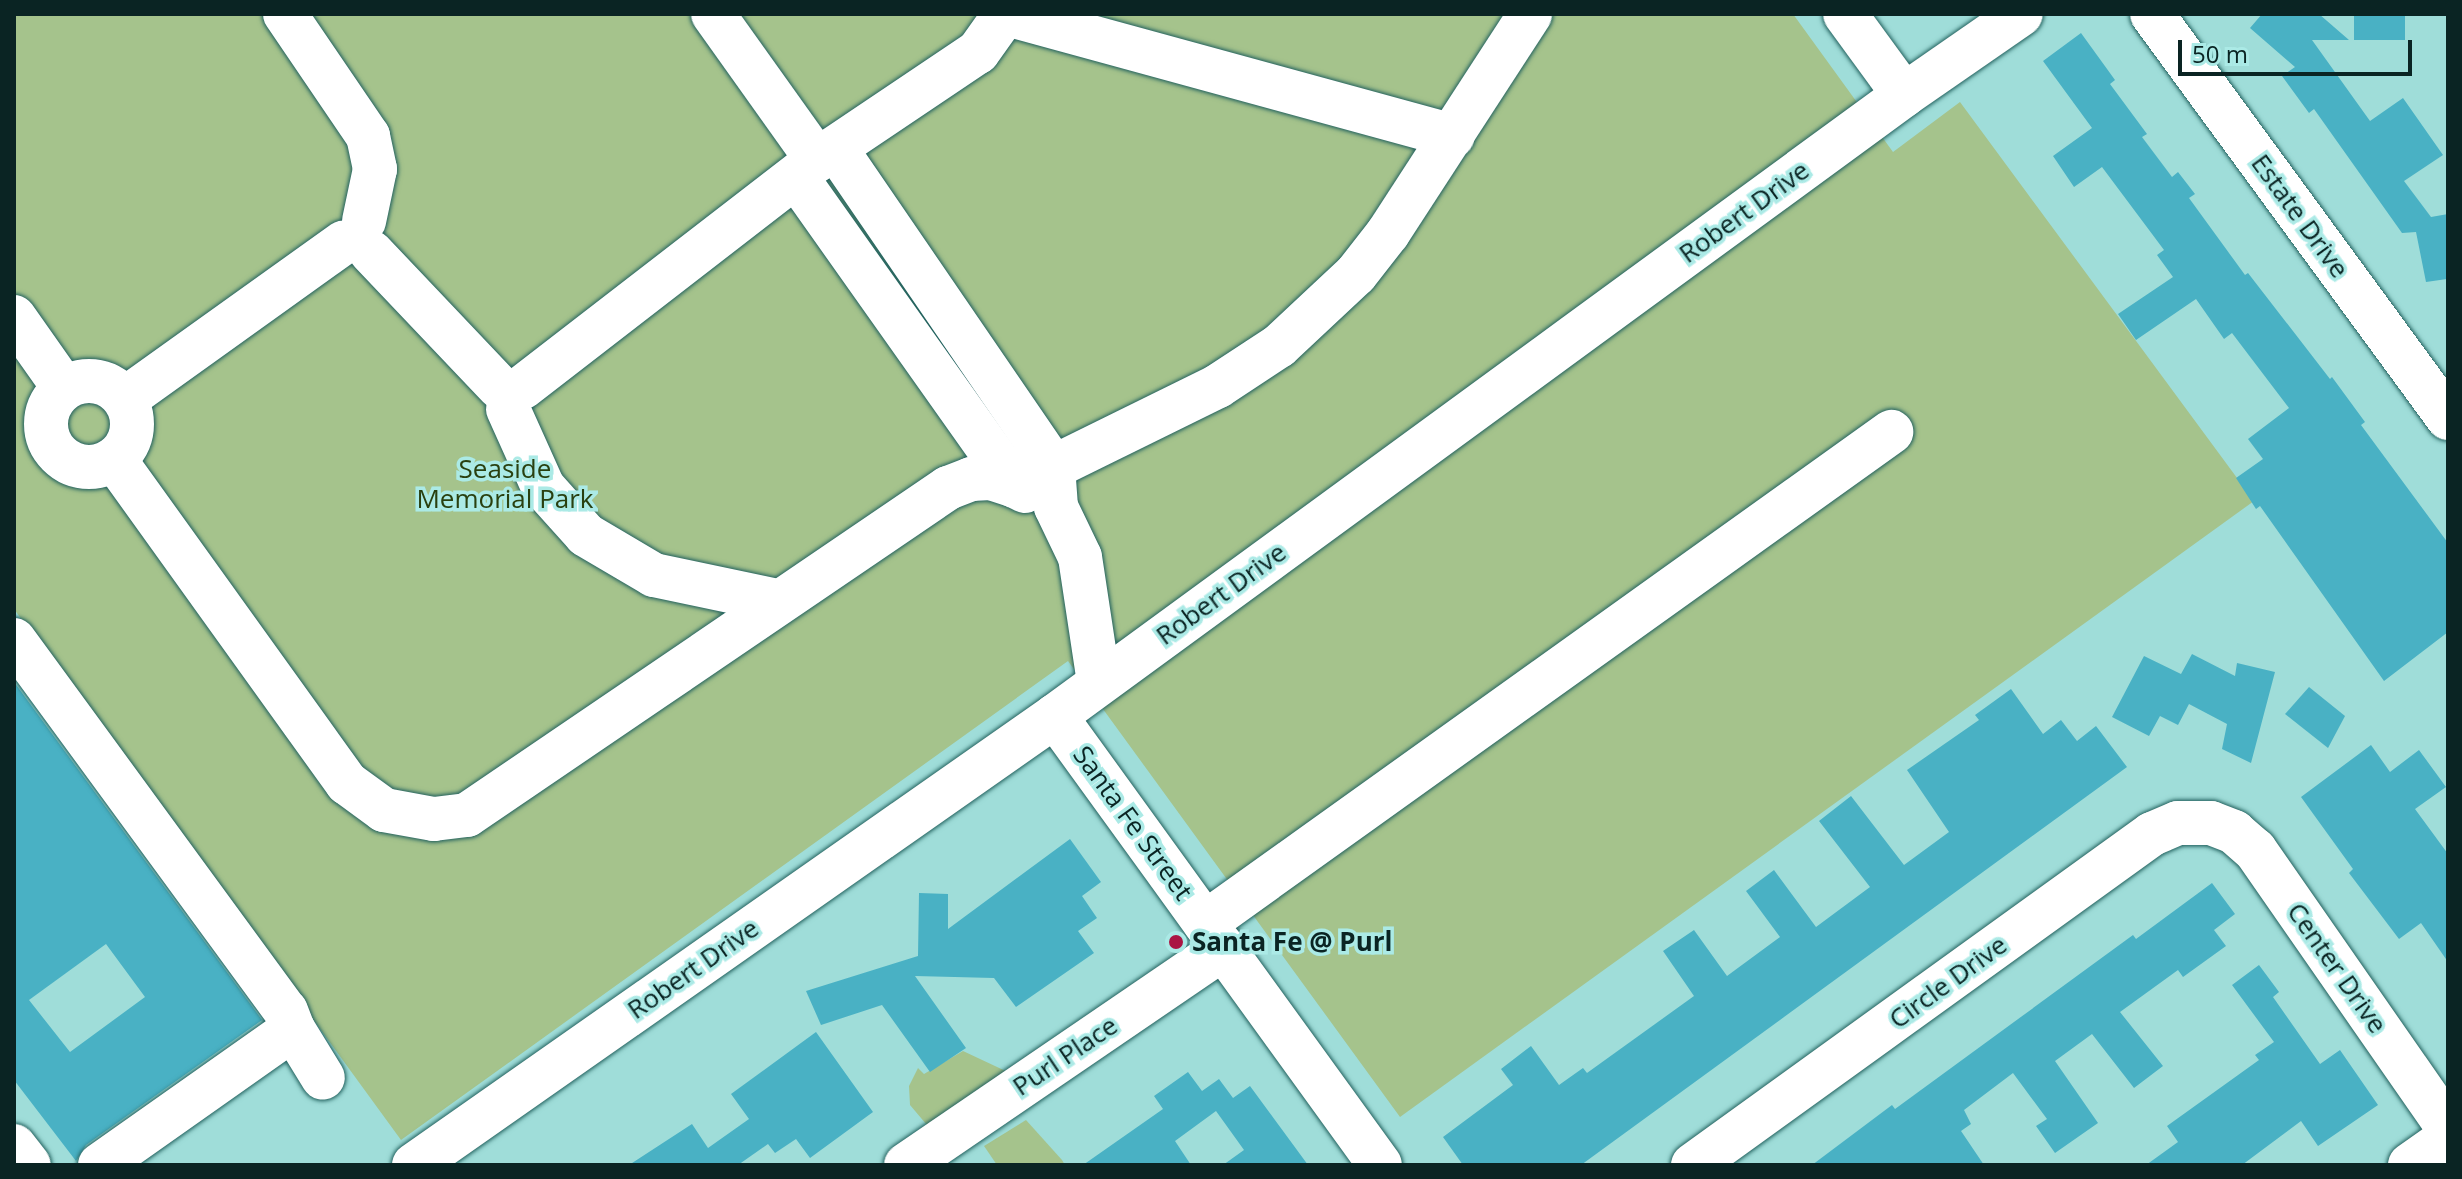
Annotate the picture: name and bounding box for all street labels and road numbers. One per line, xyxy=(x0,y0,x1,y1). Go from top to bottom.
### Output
street label: Estate Drive xyxy=(2245,148,2355,284)
street label: Robert Drive xyxy=(1673,155,1815,269)
street label: Robert Drive xyxy=(1150,537,1292,651)
street label: Santa Fe Street xyxy=(1067,740,1199,906)
street label: Center Drive xyxy=(2281,897,2393,1039)
street label: Robert Drive xyxy=(622,912,764,1026)
street label: Circle Drive xyxy=(1883,929,2013,1035)
street label: Purl Place xyxy=(1007,1010,1123,1102)

